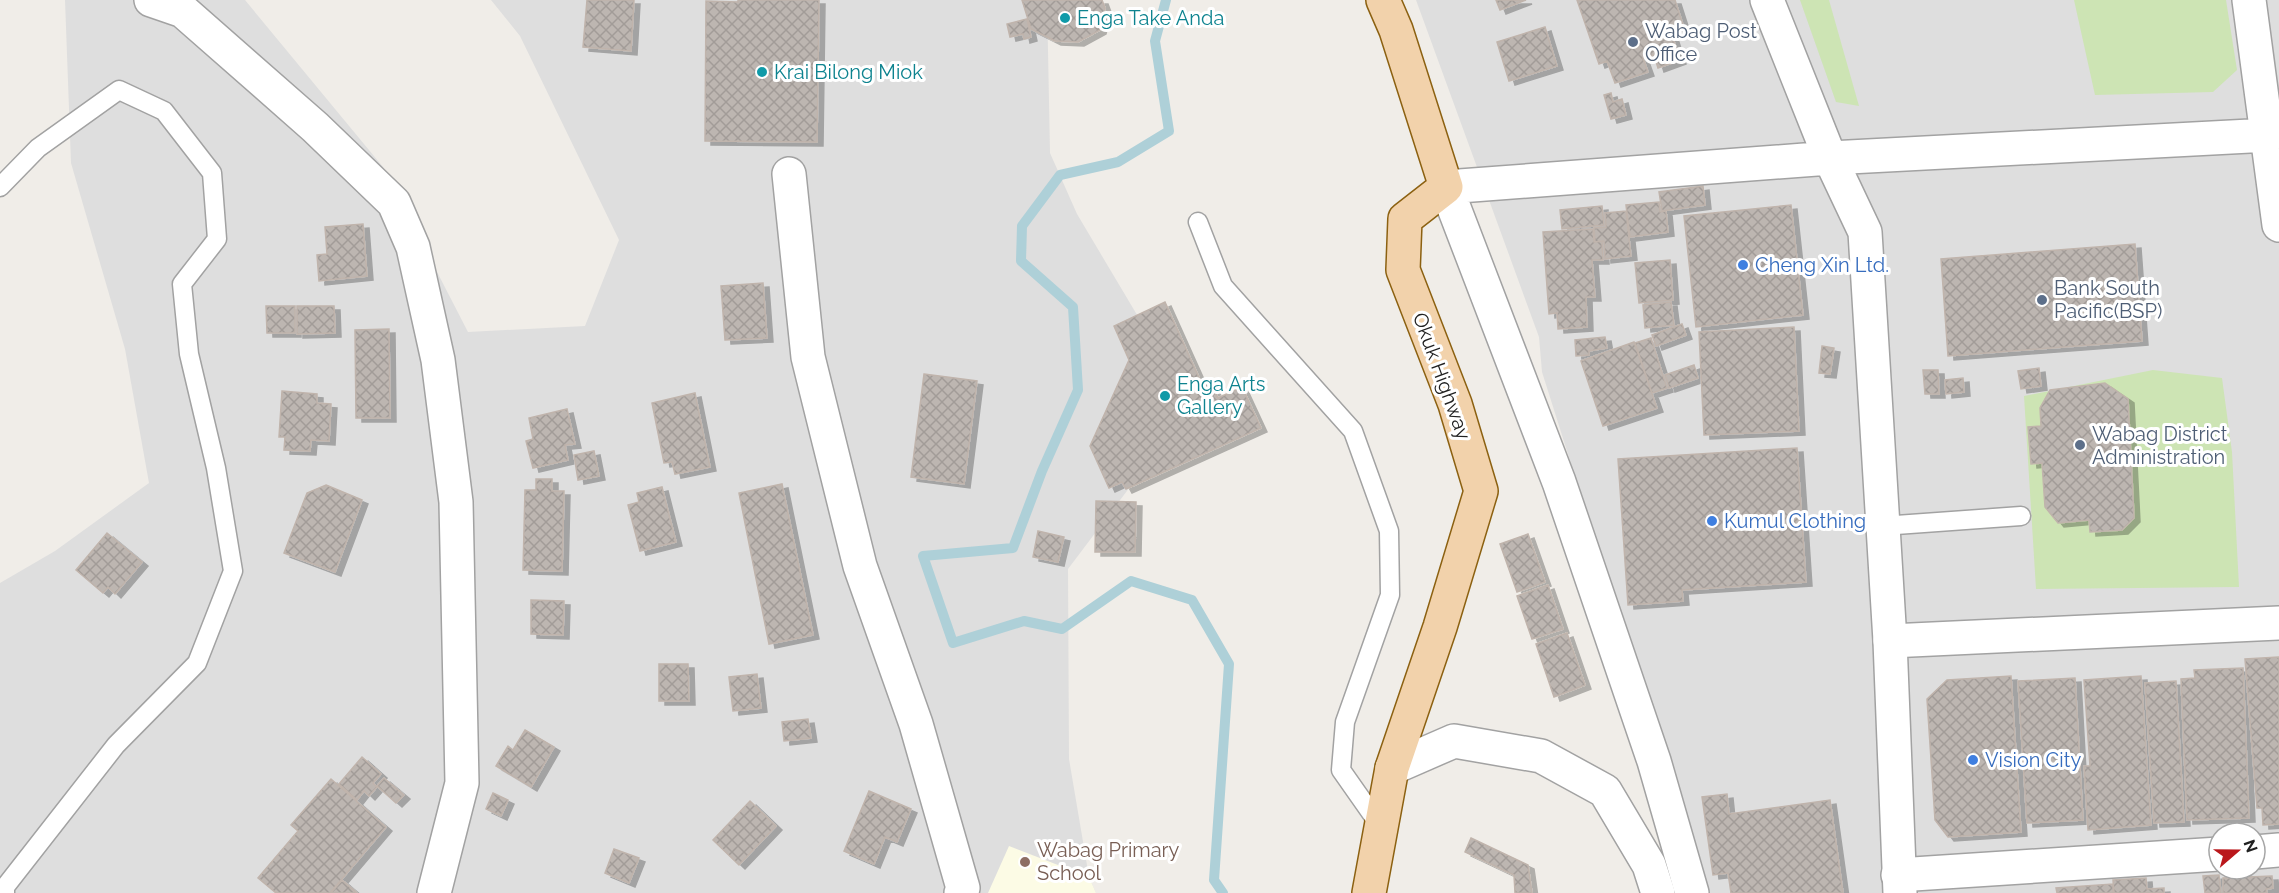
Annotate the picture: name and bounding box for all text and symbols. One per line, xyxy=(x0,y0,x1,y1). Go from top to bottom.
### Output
place label: Enga Take Anda xyxy=(1077,6,1224,30)
marker: Enga Take Anda xyxy=(1058,11,1072,25)
place label: Wabag Post Office xyxy=(1645,19,1757,66)
marker: Wabag Post Office xyxy=(1626,35,1640,49)
place label: Krai Bilong Miok xyxy=(774,60,923,84)
marker: Krai Bilong Miok xyxy=(755,65,769,79)
place label: Cheng Xin Ltd. xyxy=(1755,253,1889,277)
marker: Cheng Xin Ltd. xyxy=(1736,258,1750,272)
place label: Bank South Pacific(BSP) xyxy=(2054,276,2162,323)
marker: Bank South Pacific(BSP) xyxy=(2035,293,2049,307)
street label: Okuk Highway xyxy=(1408,309,1476,443)
place label: Enga Arts Gallery xyxy=(1177,372,1265,419)
marker: Enga Arts Gallery xyxy=(1158,389,1172,403)
place label: Wabag District Administration xyxy=(2092,422,2228,469)
marker: Wabag District Administration xyxy=(2073,438,2087,452)
place label: Kumul Clothing xyxy=(1724,509,1866,533)
marker: Kumul Clothing xyxy=(1705,514,1719,528)
place label: Vision City xyxy=(1985,748,2081,772)
marker: Vision City xyxy=(1966,753,1980,767)
north arrow xyxy=(2207,821,2267,881)
text: N xyxy=(2240,837,2262,855)
place label: Wabag Primary School xyxy=(1037,838,1180,885)
marker: Wabag Primary School xyxy=(1018,855,1032,869)

